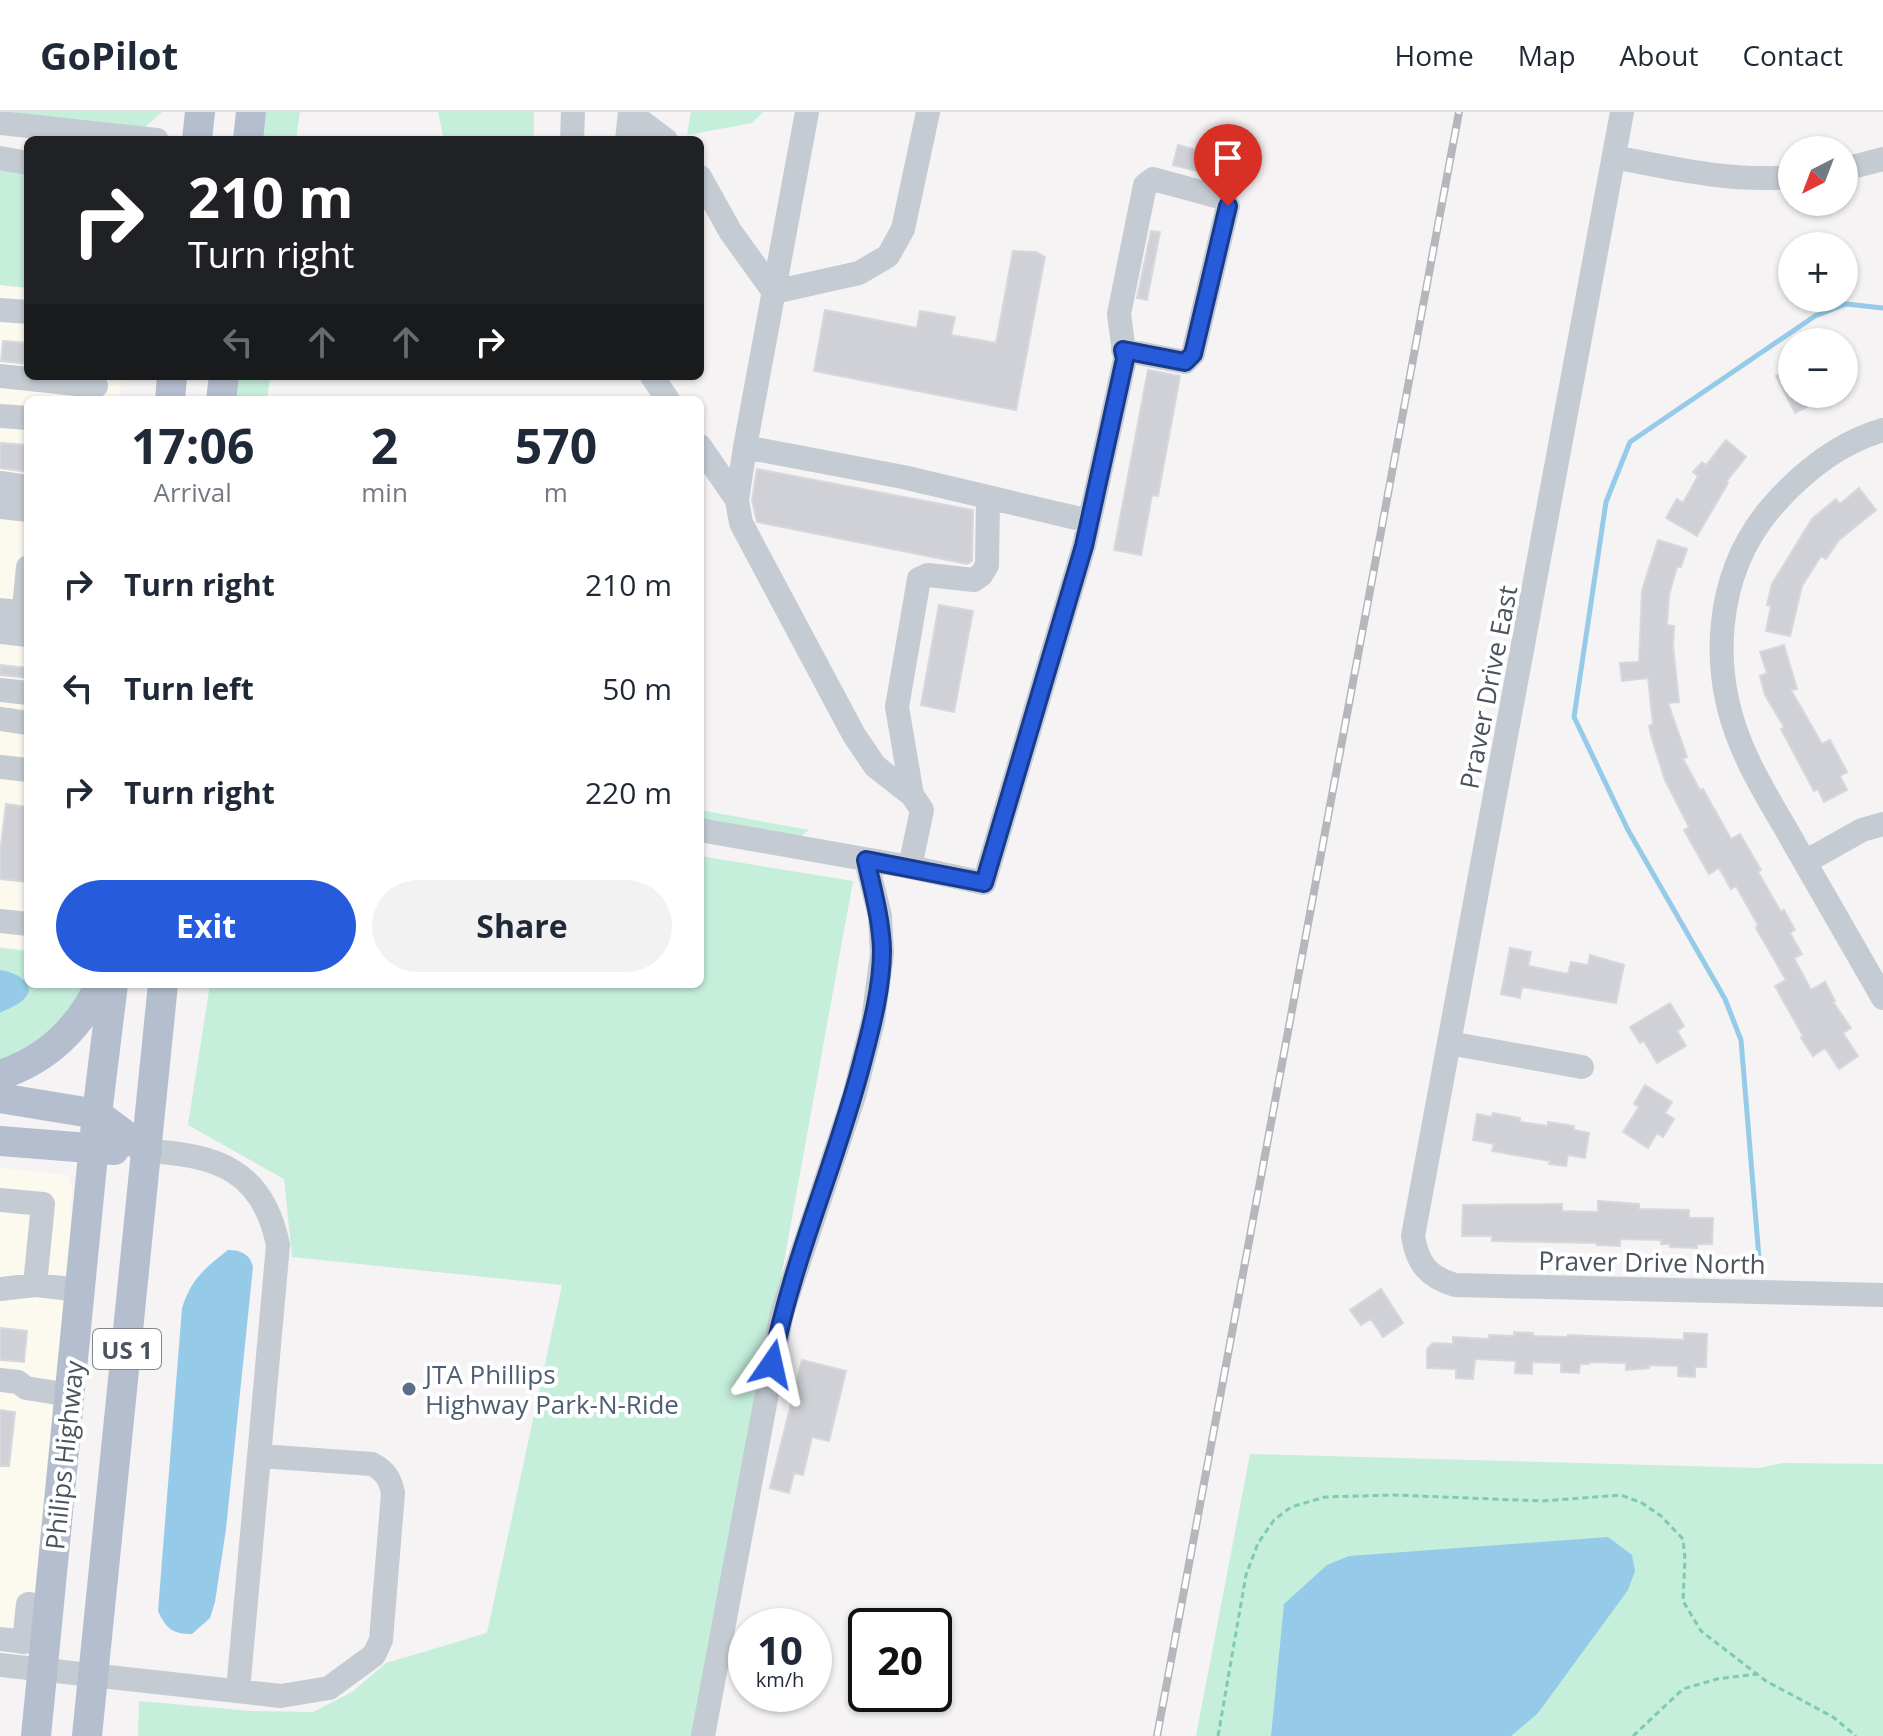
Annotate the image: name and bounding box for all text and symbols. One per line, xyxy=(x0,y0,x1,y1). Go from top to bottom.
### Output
text: GoPilot xyxy=(40,29,178,81)
text: Home xyxy=(1395,36,1474,74)
text: Map xyxy=(1518,36,1576,74)
text: About xyxy=(1620,36,1698,74)
text: Contact xyxy=(1742,36,1843,74)
pin xyxy=(1194,124,1262,206)
icon: arrive xyxy=(1206,136,1250,180)
north arrow xyxy=(1778,136,1858,216)
map controls xyxy=(1778,136,1858,408)
text: 210 m xyxy=(188,158,354,234)
icon: right xyxy=(56,168,160,272)
text: Turn right xyxy=(188,230,354,279)
button: + xyxy=(1778,232,1858,312)
icon: left xyxy=(216,320,260,364)
icon: ahead xyxy=(300,320,344,364)
icon: ahead xyxy=(384,320,428,364)
icon: right xyxy=(468,320,512,364)
button: − xyxy=(1778,328,1858,408)
text: 17:06 xyxy=(131,413,254,478)
text: 2 xyxy=(371,413,398,478)
text: 570 xyxy=(515,413,597,478)
text: Arrival xyxy=(153,474,232,510)
text: min xyxy=(361,474,408,510)
text: m xyxy=(544,474,568,510)
icon: right xyxy=(56,562,100,606)
text: Turn right xyxy=(124,564,275,605)
text: 210 m xyxy=(585,564,672,605)
street label: Praver Drive East xyxy=(1451,582,1525,792)
icon: left xyxy=(56,666,100,710)
text: Turn left xyxy=(124,668,254,709)
text: 50 m xyxy=(602,668,672,709)
icon: right xyxy=(56,770,100,814)
text: Turn right xyxy=(124,772,275,813)
text: 220 m xyxy=(585,772,672,813)
button: Exit xyxy=(56,880,356,972)
button: Share xyxy=(372,880,672,972)
street label: Praver Drive North xyxy=(1538,1242,1766,1282)
position arrow xyxy=(730,1322,814,1406)
road number: US 1 xyxy=(93,1329,161,1369)
place label: JTA Phillips Highway Park-N-Ride xyxy=(422,1356,679,1422)
street label: Philips Highway xyxy=(36,1358,92,1551)
marker: JTA Phillips Highway Park-N-Ride xyxy=(400,1380,418,1398)
speed limit sign: 20 xyxy=(848,1608,952,1712)
text: 10 xyxy=(757,1622,803,1677)
text: km/h xyxy=(756,1666,804,1693)

